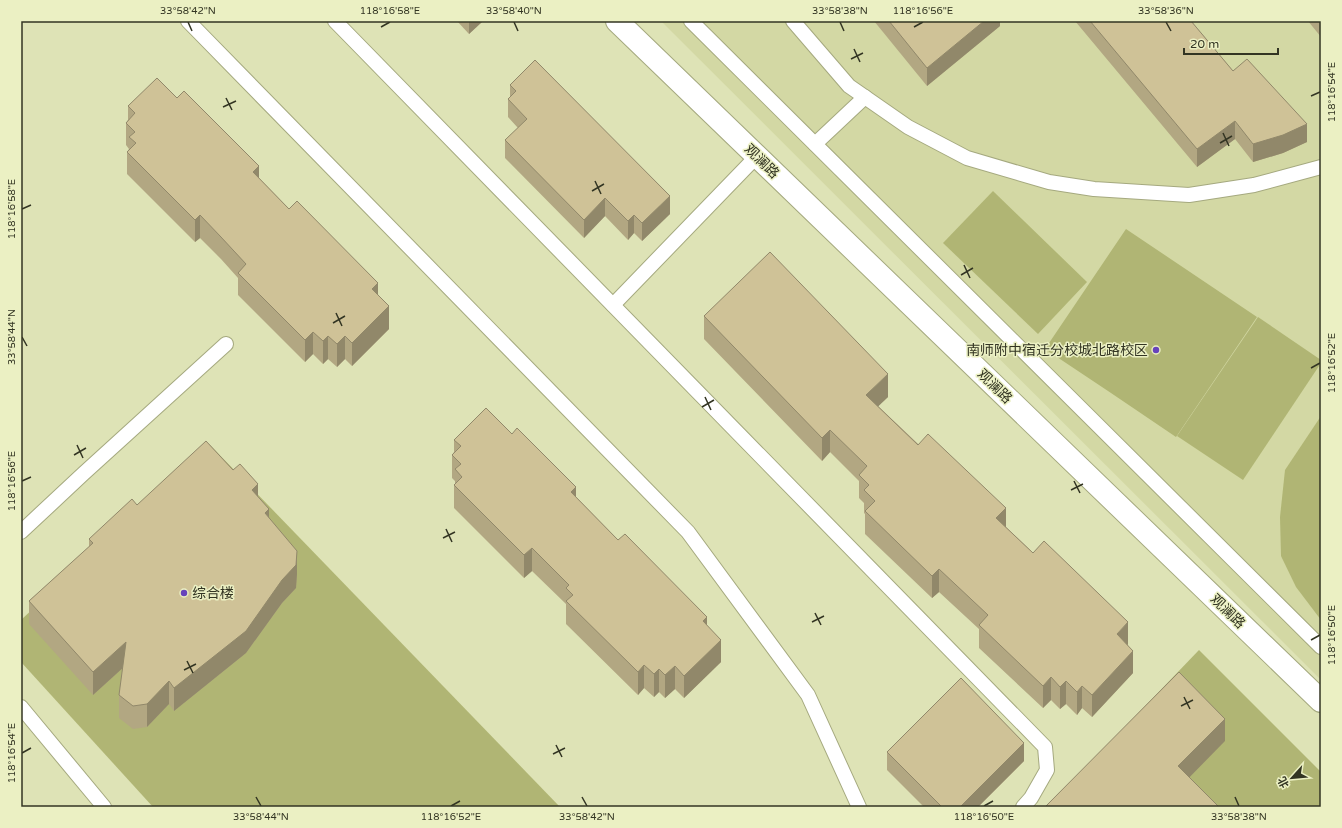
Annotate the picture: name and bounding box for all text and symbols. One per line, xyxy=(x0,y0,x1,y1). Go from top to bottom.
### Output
text: 33°58'42"N xyxy=(160,5,216,17)
text: 118°16'58"E xyxy=(360,5,420,17)
text: 33°58'40"N xyxy=(486,5,542,17)
text: 33°58'38"N xyxy=(812,5,868,17)
text: 118°16'56"E xyxy=(893,5,953,17)
text: 33°58'36"N xyxy=(1138,5,1194,17)
scale bar xyxy=(1184,30,1278,56)
text: 20 m xyxy=(1190,37,1219,51)
text: 118°16'54"E xyxy=(1326,62,1338,122)
street label: 观澜路 xyxy=(741,141,783,182)
text: 118°16'58"E xyxy=(6,179,18,239)
text: 33°58'44"N xyxy=(6,309,18,365)
text: 118°16'52"E xyxy=(1326,333,1338,393)
place label: 南师附中宿迁分校城北路校区 xyxy=(966,342,1148,359)
marker: 南师附中宿迁分校城北路校区 xyxy=(1151,345,1161,355)
street label: 观澜路 xyxy=(974,366,1016,407)
text: 118°16'56"E xyxy=(6,451,18,511)
place label: 综合楼 xyxy=(192,585,234,602)
marker: 综合楼 xyxy=(179,588,189,598)
street label: 观澜路 xyxy=(1207,591,1249,632)
text: 118°16'50"E xyxy=(1326,605,1338,665)
text: 118°16'54"E xyxy=(6,723,18,783)
north arrow xyxy=(1272,758,1312,798)
text: 北 xyxy=(1275,774,1292,790)
text: 33°58'44"N xyxy=(233,811,289,823)
text: 118°16'52"E xyxy=(421,811,481,823)
text: 33°58'42"N xyxy=(559,811,615,823)
text: 118°16'50"E xyxy=(954,811,1014,823)
text: 33°58'38"N xyxy=(1211,811,1267,823)

